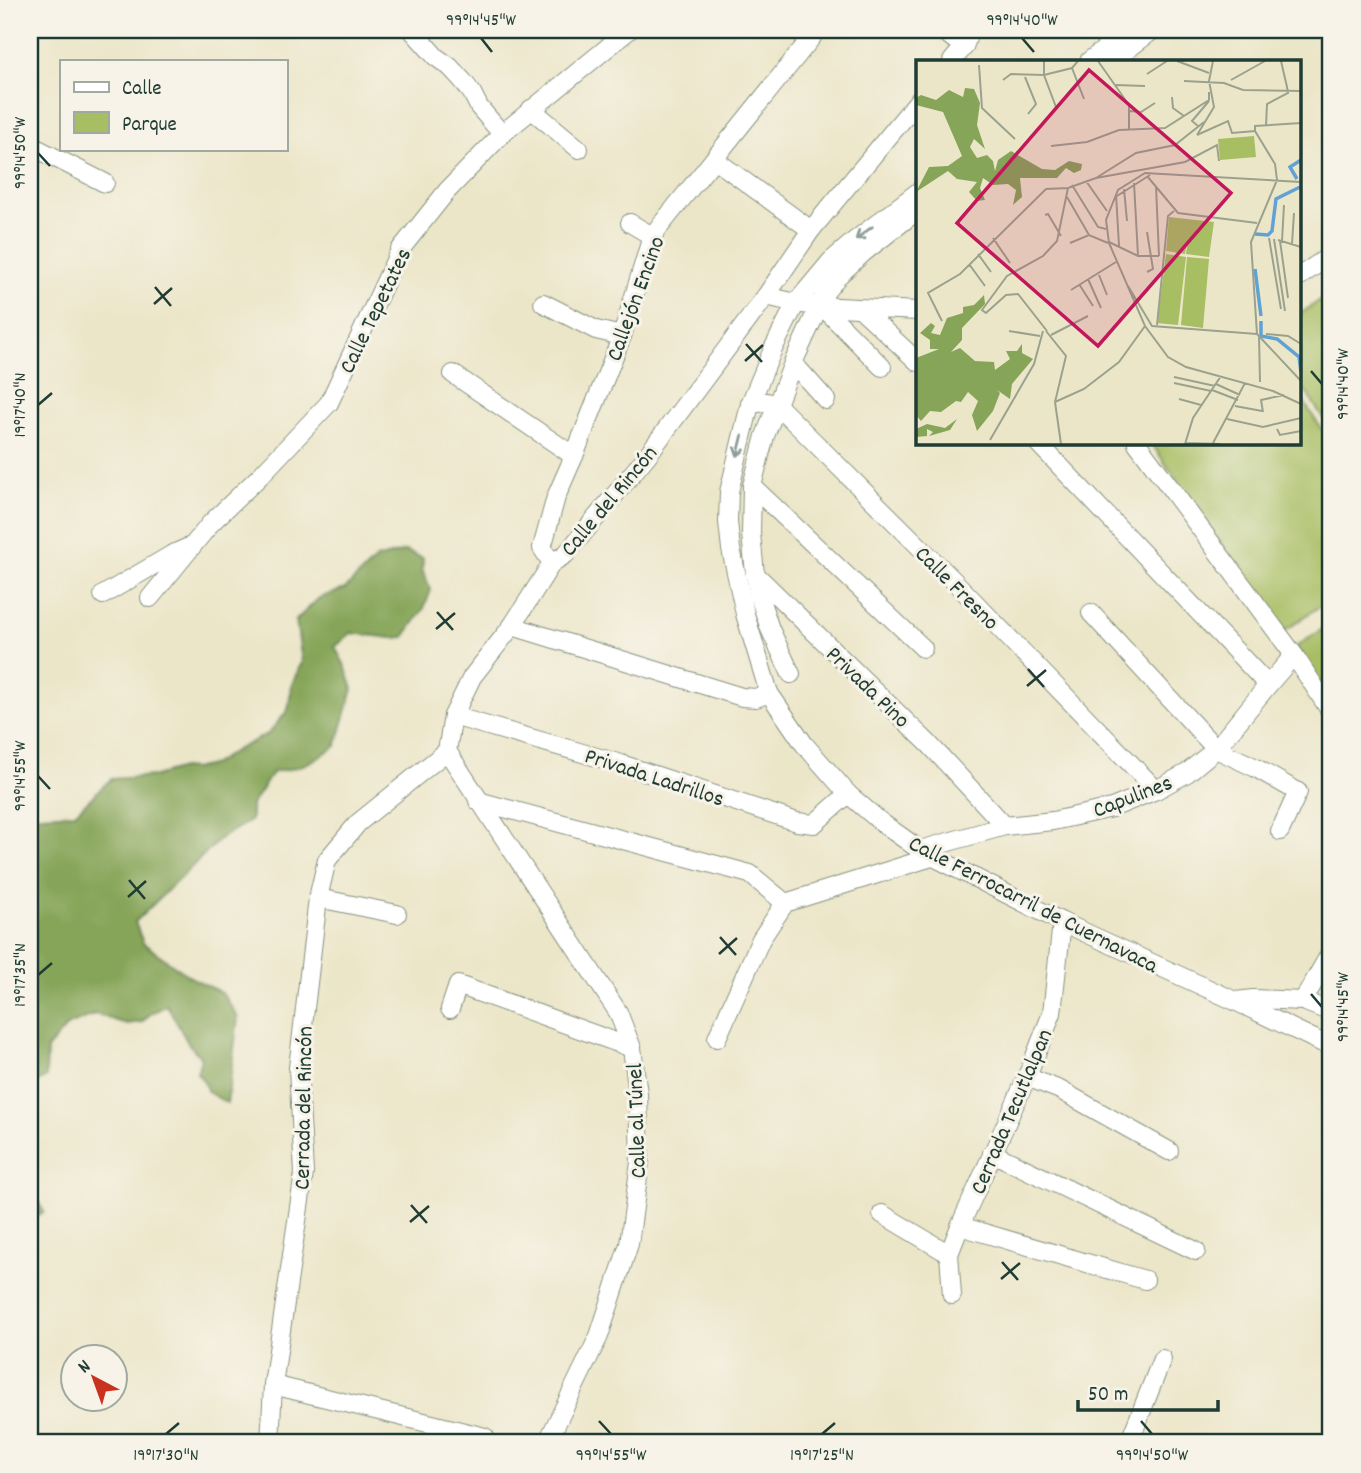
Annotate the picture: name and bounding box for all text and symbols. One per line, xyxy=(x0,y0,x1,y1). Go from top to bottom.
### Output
text: 99°14'45"W xyxy=(446,9,517,34)
text: 99°14'40"W xyxy=(986,9,1058,34)
legend xyxy=(60,60,287,150)
inset map xyxy=(916,60,1302,444)
text: Calle xyxy=(122,75,161,105)
text: Parque xyxy=(122,111,177,141)
text: 99°14'50"W xyxy=(9,116,34,189)
one-way arrow xyxy=(855,226,874,241)
street label: Callejón Encino xyxy=(599,232,675,366)
street label: Calle Tepetates xyxy=(332,243,422,380)
text: 99°14'40"W xyxy=(1332,348,1357,420)
text: 19°17'40"N xyxy=(9,373,34,437)
one-way arrow xyxy=(733,434,746,457)
street label: Calle del Rincón xyxy=(554,439,667,565)
street label: Calle Fresno xyxy=(906,540,1005,639)
street label: Privada Pino xyxy=(817,640,916,737)
text: 99°14'55"W xyxy=(9,740,34,811)
street label: Privada Ladrillos xyxy=(580,741,728,817)
street label: Capulines xyxy=(1089,768,1178,829)
street label: Calle Ferrocarril de Cuernavaca xyxy=(902,829,1164,984)
text: 19°17'35"N xyxy=(9,943,34,1007)
text: 99°14'45"W xyxy=(1332,971,1357,1042)
street label: Cerrada Tecutlalpan xyxy=(963,1024,1063,1200)
street label: Cerrada del Rincón xyxy=(288,1026,323,1190)
street label: Calle al Túnel xyxy=(620,1062,657,1179)
north arrow xyxy=(60,1344,130,1414)
text: N xyxy=(73,1355,98,1381)
scale bar xyxy=(1078,1368,1218,1412)
text: 50 m xyxy=(1088,1381,1128,1411)
text: 19°17'30"N xyxy=(133,1444,199,1469)
text: 99°14'55"W xyxy=(576,1444,647,1469)
text: 19°17'25"N xyxy=(790,1444,854,1469)
text: 99°14'50"W xyxy=(1116,1444,1189,1469)

